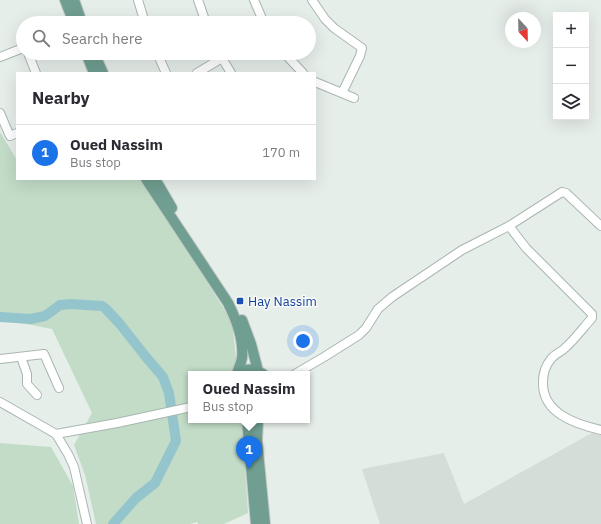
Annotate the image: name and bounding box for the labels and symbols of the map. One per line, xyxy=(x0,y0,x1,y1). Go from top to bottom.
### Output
north arrow xyxy=(505,12,541,48)
place label: Hay Nassim xyxy=(248,293,317,310)
marker: Hay Nassim xyxy=(235,296,245,306)
your location xyxy=(293,331,313,351)
pin: 1 xyxy=(236,436,262,469)

